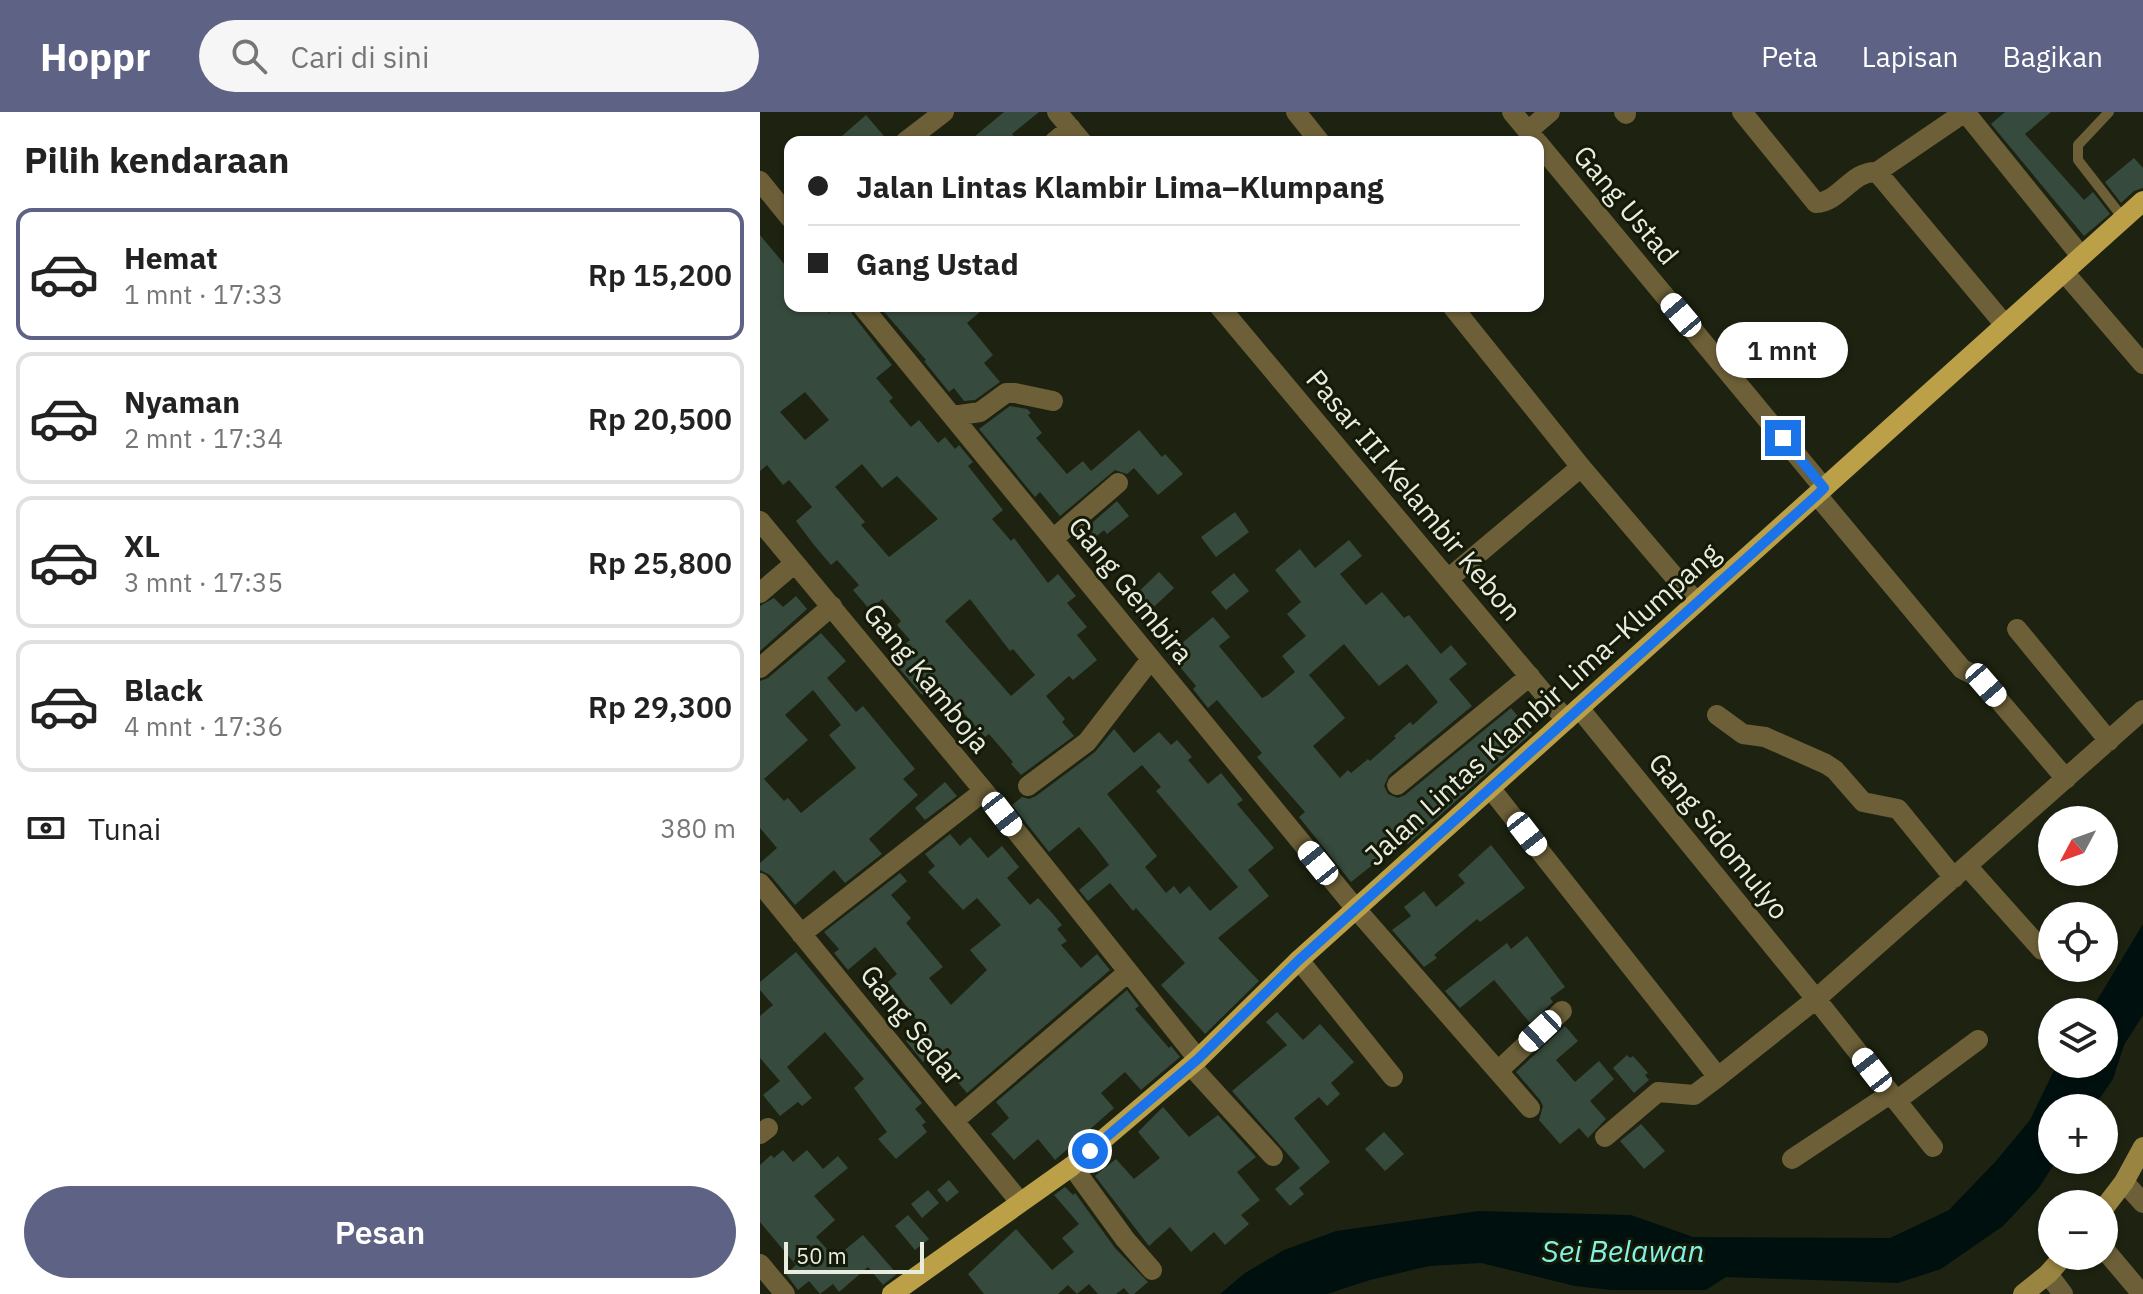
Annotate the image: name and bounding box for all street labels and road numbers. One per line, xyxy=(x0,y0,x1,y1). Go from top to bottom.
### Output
street label: Gang Ustad xyxy=(1566,137,1687,272)
street label: Pasar III Kelambir Kebon xyxy=(1298,361,1530,628)
street label: Gang Gembira xyxy=(1061,508,1202,671)
street label: Jalan Lintas Klambir Lima–Klumpang xyxy=(1356,534,1727,873)
street label: Gang Kamboja xyxy=(856,595,999,760)
street label: Gang Sidomulyo xyxy=(1641,745,1798,927)
street label: Gang Sedar xyxy=(852,957,972,1093)

